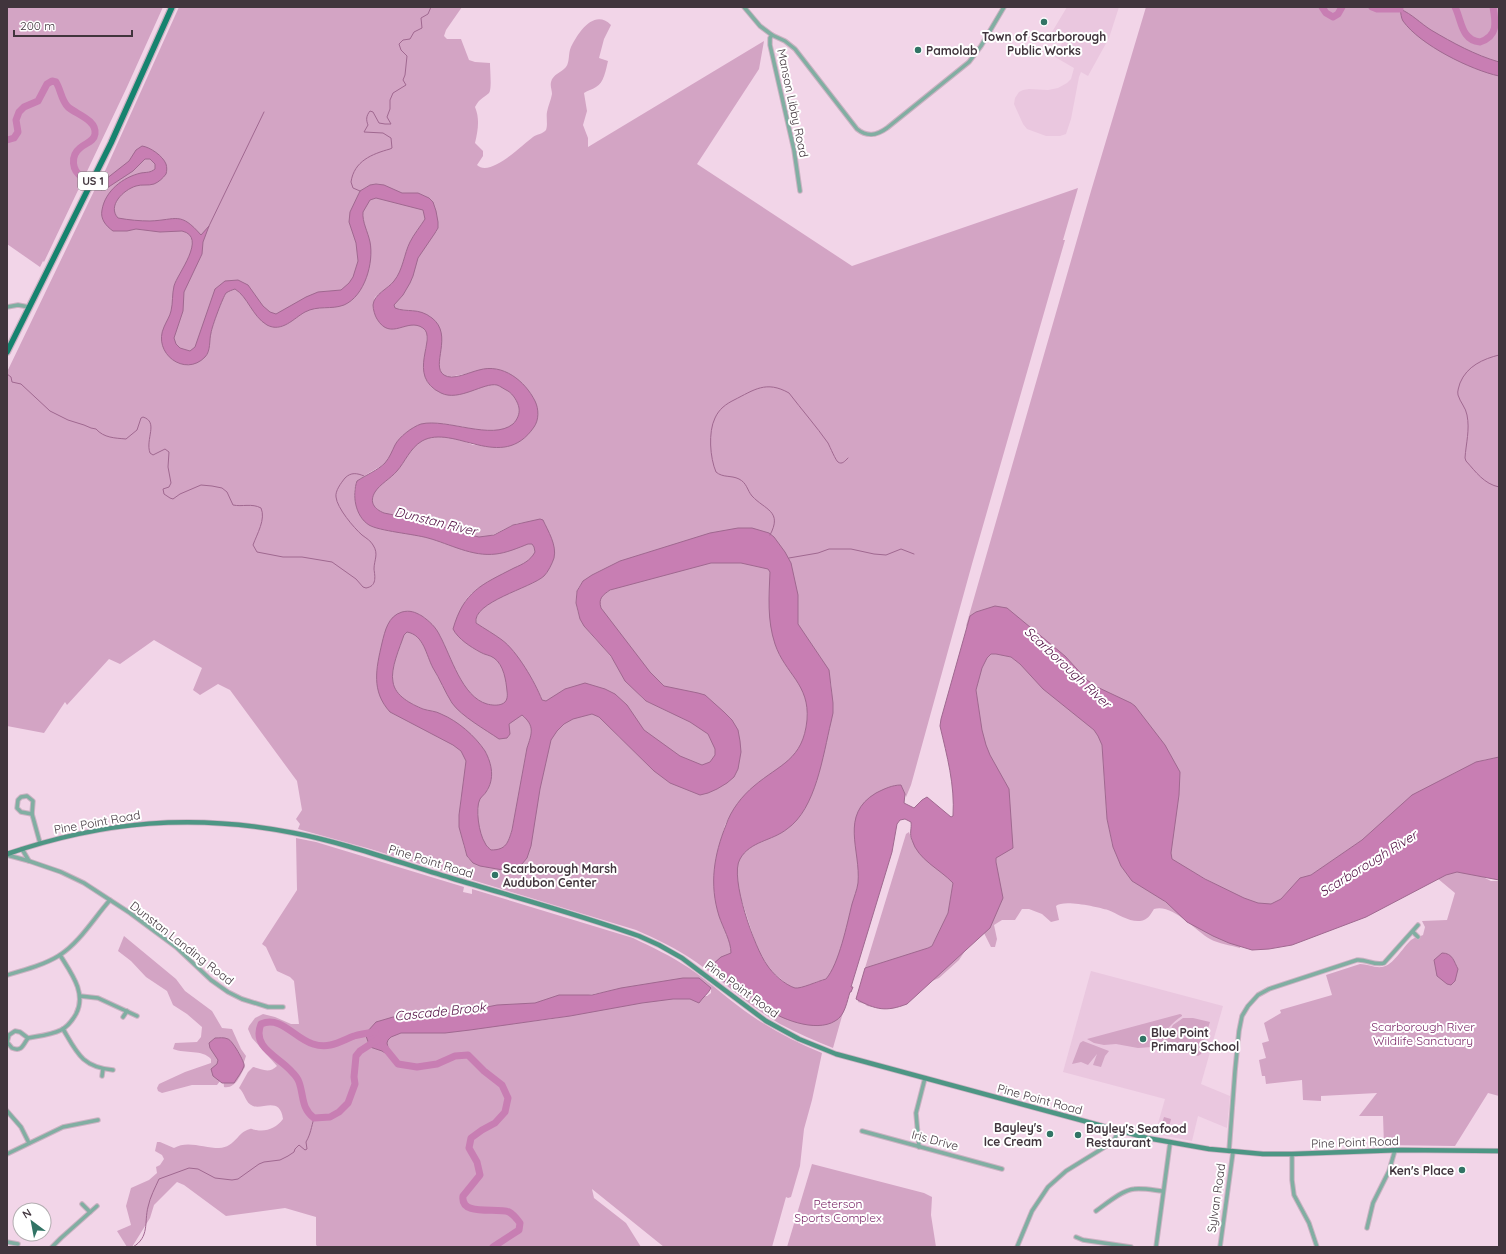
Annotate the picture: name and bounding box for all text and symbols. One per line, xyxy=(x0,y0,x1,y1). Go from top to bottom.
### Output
scale bar xyxy=(14,12,132,38)
marker: Town of Scarborough Public Works xyxy=(1039,17,1049,27)
text: 200 m xyxy=(20,18,55,33)
place label: Town of Scarborough Public Works xyxy=(982,29,1106,58)
place label: Pamolab xyxy=(926,43,978,58)
marker: Pamolab xyxy=(913,45,923,55)
street label: Manson Libby Road xyxy=(774,47,812,159)
road number: US 1 xyxy=(78,172,108,190)
water label: Dunstan River xyxy=(393,503,481,539)
water label: Scarborough River xyxy=(1022,623,1116,712)
street label: Pine Point Road xyxy=(53,807,141,837)
water label: Scarborough River xyxy=(1316,825,1421,900)
street label: Pine Point Road xyxy=(387,841,475,881)
place label: Scarborough Marsh Audubon Center xyxy=(503,861,617,890)
marker: Scarborough Marsh Audubon Center xyxy=(490,870,500,880)
street label: Dunstan Landing Road xyxy=(127,898,237,988)
street label: Pine Point Road xyxy=(702,957,782,1021)
water label: Cascade Brook xyxy=(394,998,487,1024)
park label: Scarborough River Wildlife Sanctuary xyxy=(1371,1019,1475,1048)
place label: Blue Point Primary School xyxy=(1151,1025,1239,1054)
marker: Blue Point Primary School xyxy=(1138,1034,1148,1044)
street label: Pine Point Road xyxy=(996,1080,1084,1118)
place label: Bayley's Ice Cream xyxy=(984,1120,1042,1149)
place label: Bayley's Seafood Restaurant xyxy=(1086,1121,1187,1150)
street label: Iris Drive xyxy=(910,1127,960,1154)
marker: Bayley's Ice Cream xyxy=(1045,1129,1055,1139)
marker: Bayley's Seafood Restaurant xyxy=(1073,1130,1083,1140)
street label: Pine Point Road xyxy=(1311,1133,1399,1151)
street label: Sylvan Road xyxy=(1204,1162,1228,1234)
place label: Ken's Place xyxy=(1389,1163,1454,1178)
marker: Ken's Place xyxy=(1457,1165,1467,1175)
park label: Peterson Sports Complex xyxy=(794,1196,882,1225)
north arrow xyxy=(12,1202,52,1242)
text: N xyxy=(20,1205,34,1222)

